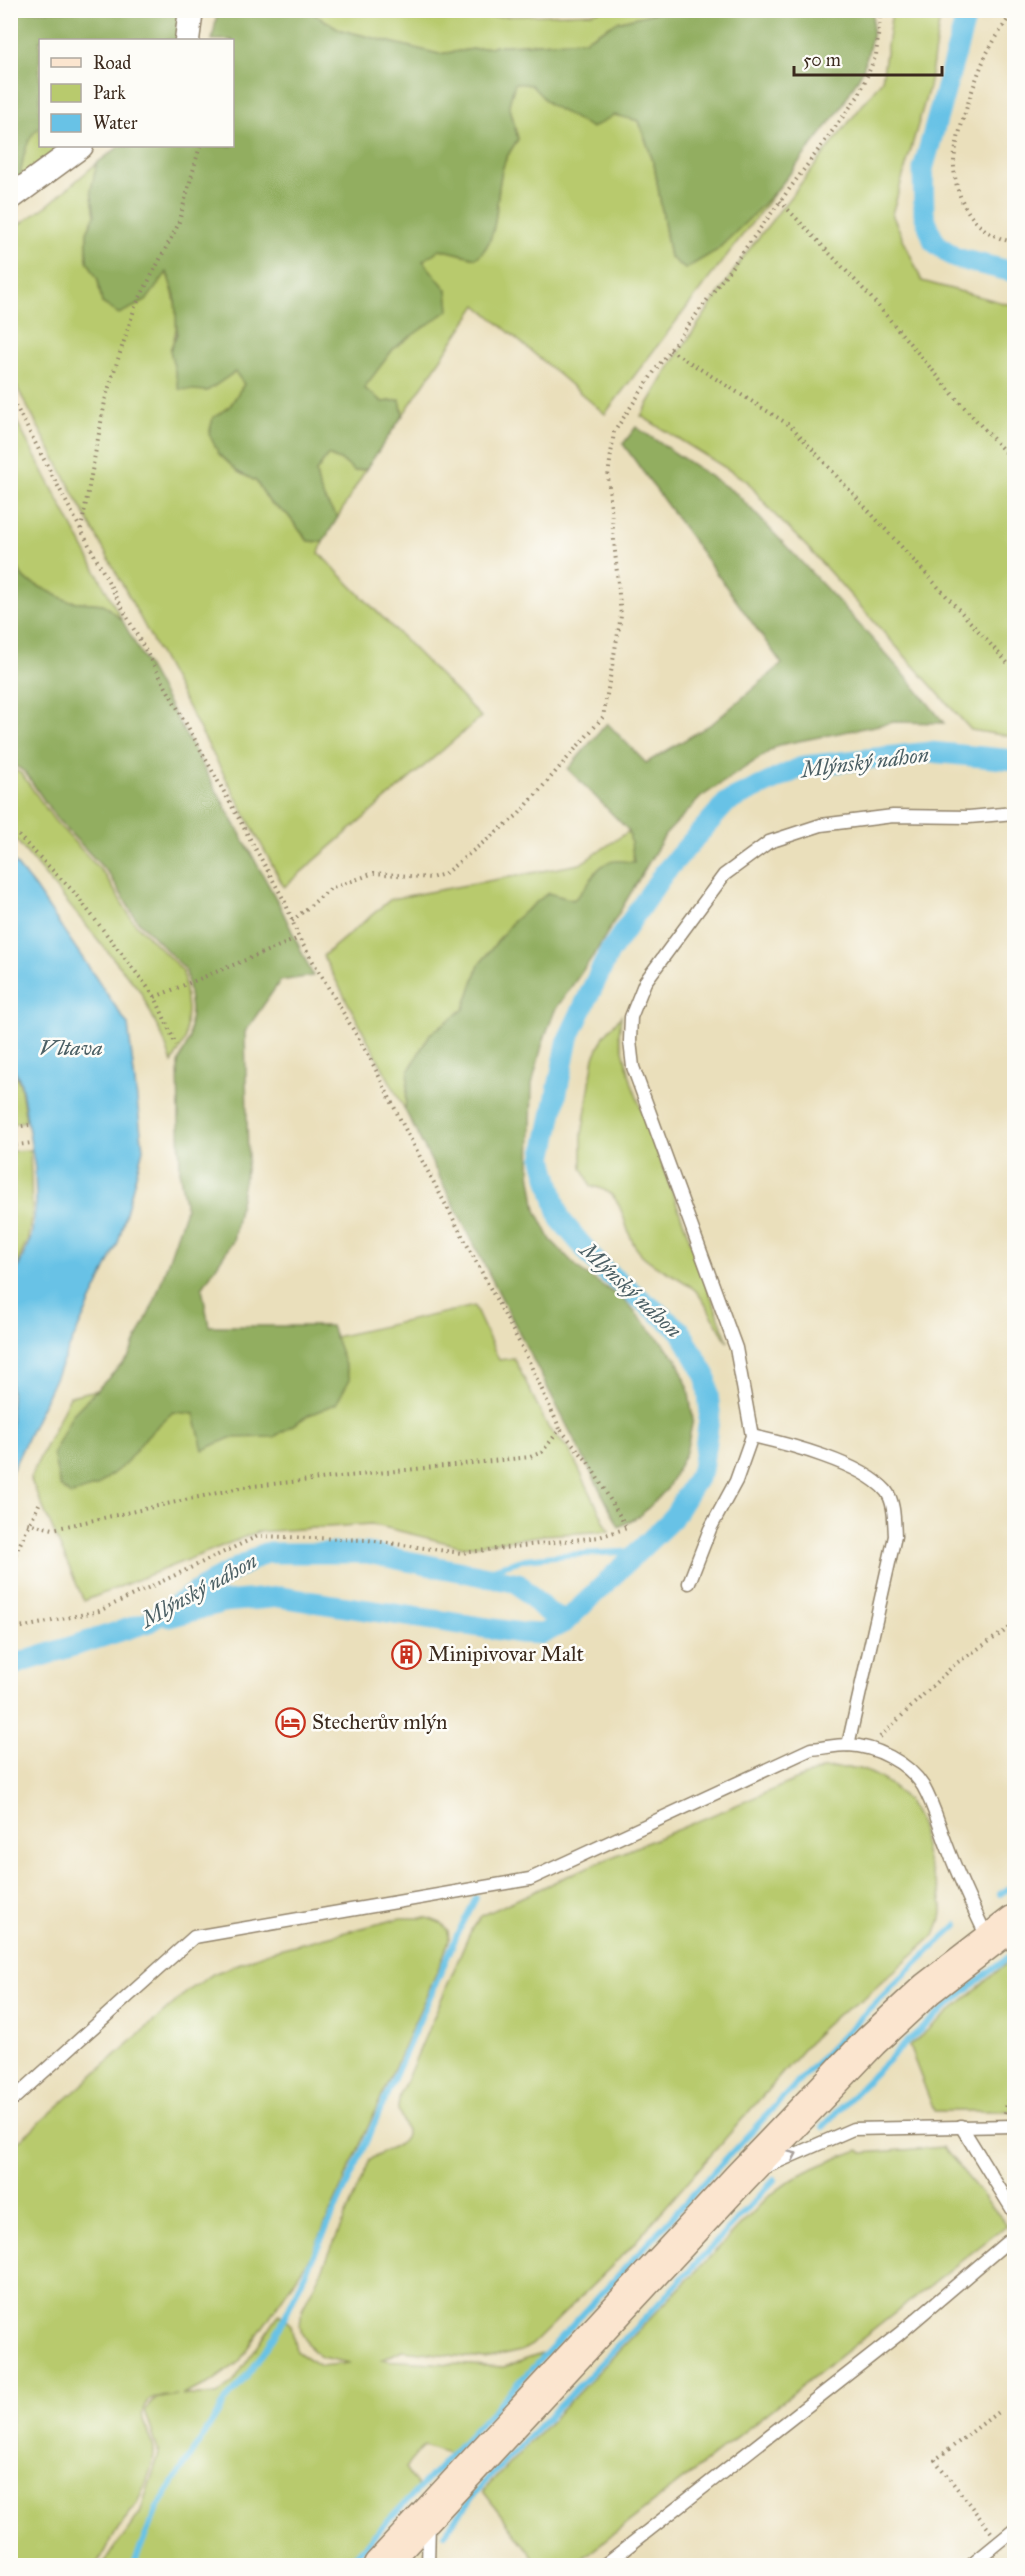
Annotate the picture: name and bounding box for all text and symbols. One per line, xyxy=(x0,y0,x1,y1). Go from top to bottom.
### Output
legend xyxy=(39,39,234,147)
scale bar xyxy=(794,39,942,77)
text: 50 m xyxy=(803,49,841,71)
text: Road xyxy=(93,52,131,74)
text: Park xyxy=(93,82,126,104)
text: Water xyxy=(93,112,138,134)
water label: Mlýnský náhon xyxy=(798,741,931,783)
water label: Vltava xyxy=(39,1034,103,1061)
water label: Mlýnský náhon xyxy=(573,1235,688,1344)
water label: Mlýnský náhon xyxy=(135,1547,262,1634)
building icon: Minipivovar Malt xyxy=(391,1638,423,1670)
place label: Minipivovar Malt xyxy=(428,1641,584,1667)
hotel icon: Stecherův mlýn xyxy=(275,1706,307,1738)
place label: Stecherův mlýn xyxy=(312,1709,447,1735)
one-way arrow xyxy=(787,2150,798,2162)

